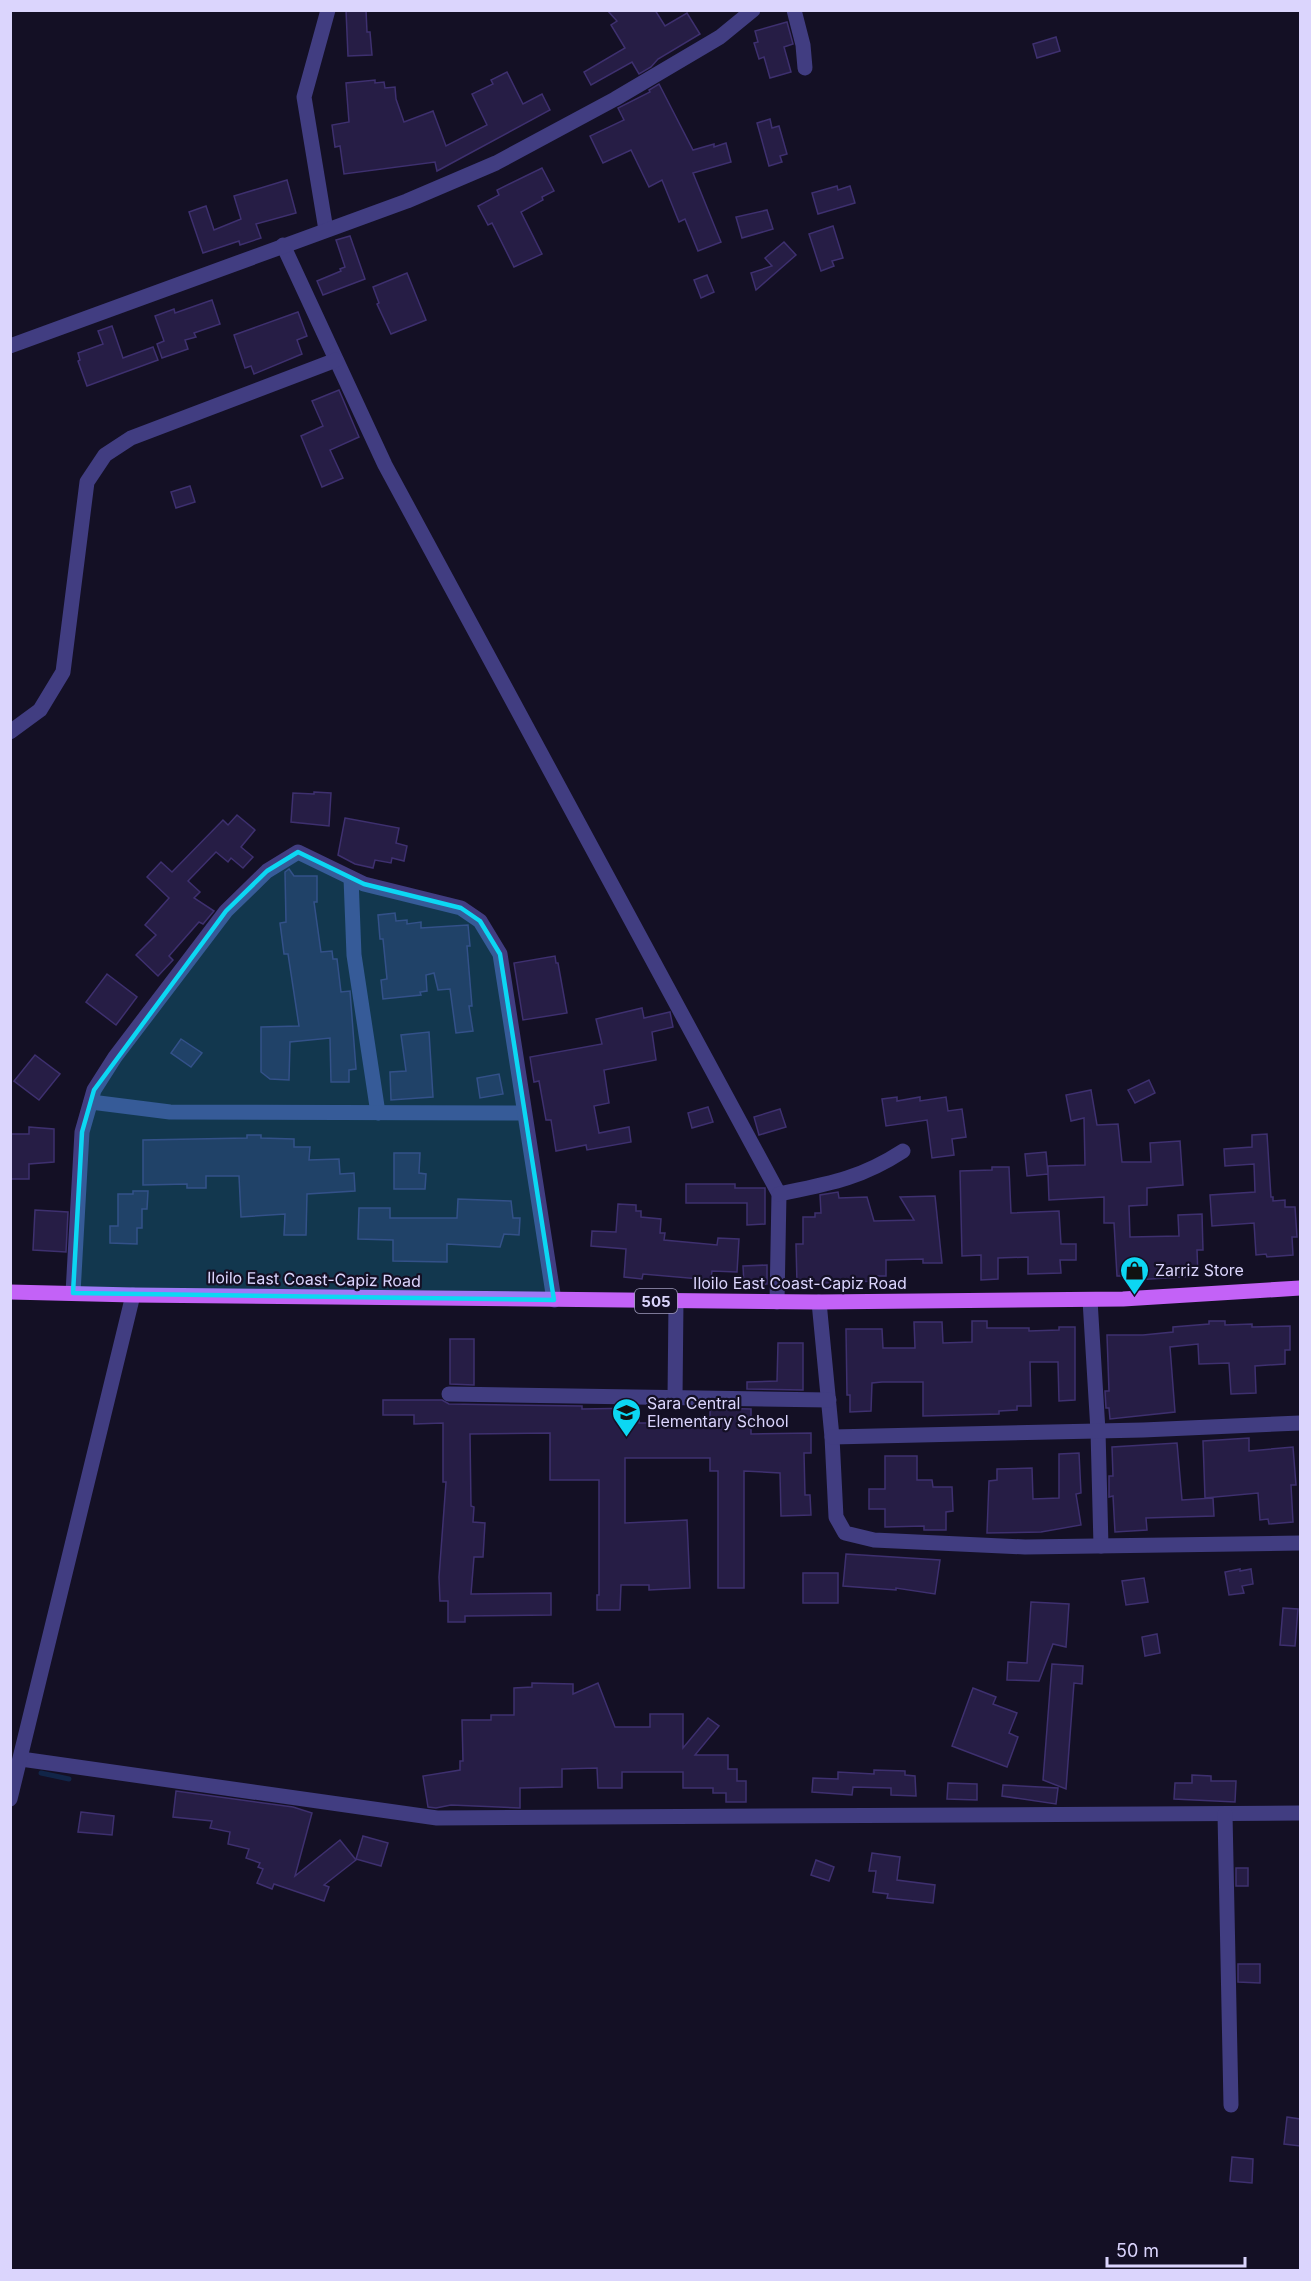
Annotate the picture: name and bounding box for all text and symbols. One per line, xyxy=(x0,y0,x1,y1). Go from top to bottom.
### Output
shop icon: Zarriz Store xyxy=(1118,1254,1150,1296)
place label: Zarriz Store xyxy=(1155,1260,1244,1280)
street label: Iloilo East Coast-Capiz Road xyxy=(207,1267,421,1291)
street label: Iloilo East Coast-Capiz Road xyxy=(693,1273,907,1293)
road number: 505 xyxy=(635,1289,677,1313)
place label: Sara Central Elementary School xyxy=(647,1393,789,1431)
school or university icon: Sara Central Elementary School xyxy=(610,1396,642,1438)
scale bar xyxy=(1107,2230,1245,2268)
text: 50 m xyxy=(1116,2240,1159,2261)

